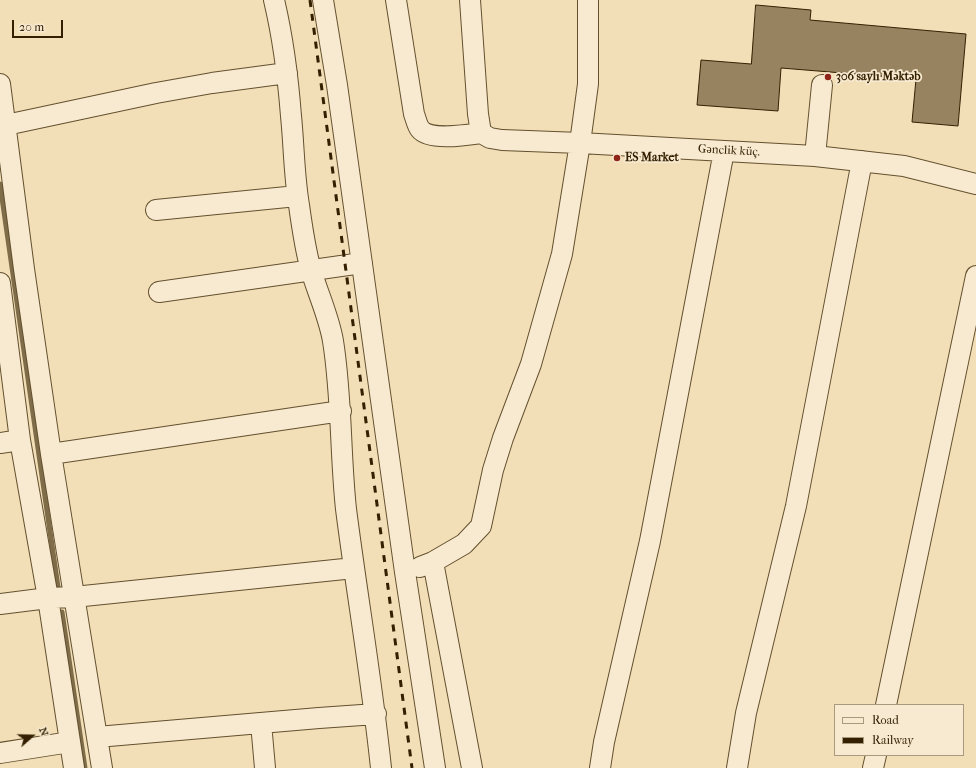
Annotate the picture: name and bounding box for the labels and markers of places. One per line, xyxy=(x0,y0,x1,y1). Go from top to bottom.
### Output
place label: 306 saylı Məktəb xyxy=(836,70,921,84)
marker: 306 saylı Məktəb xyxy=(823,72,833,82)
place label: ES Market xyxy=(625,151,679,165)
marker: ES Market xyxy=(612,153,622,163)

